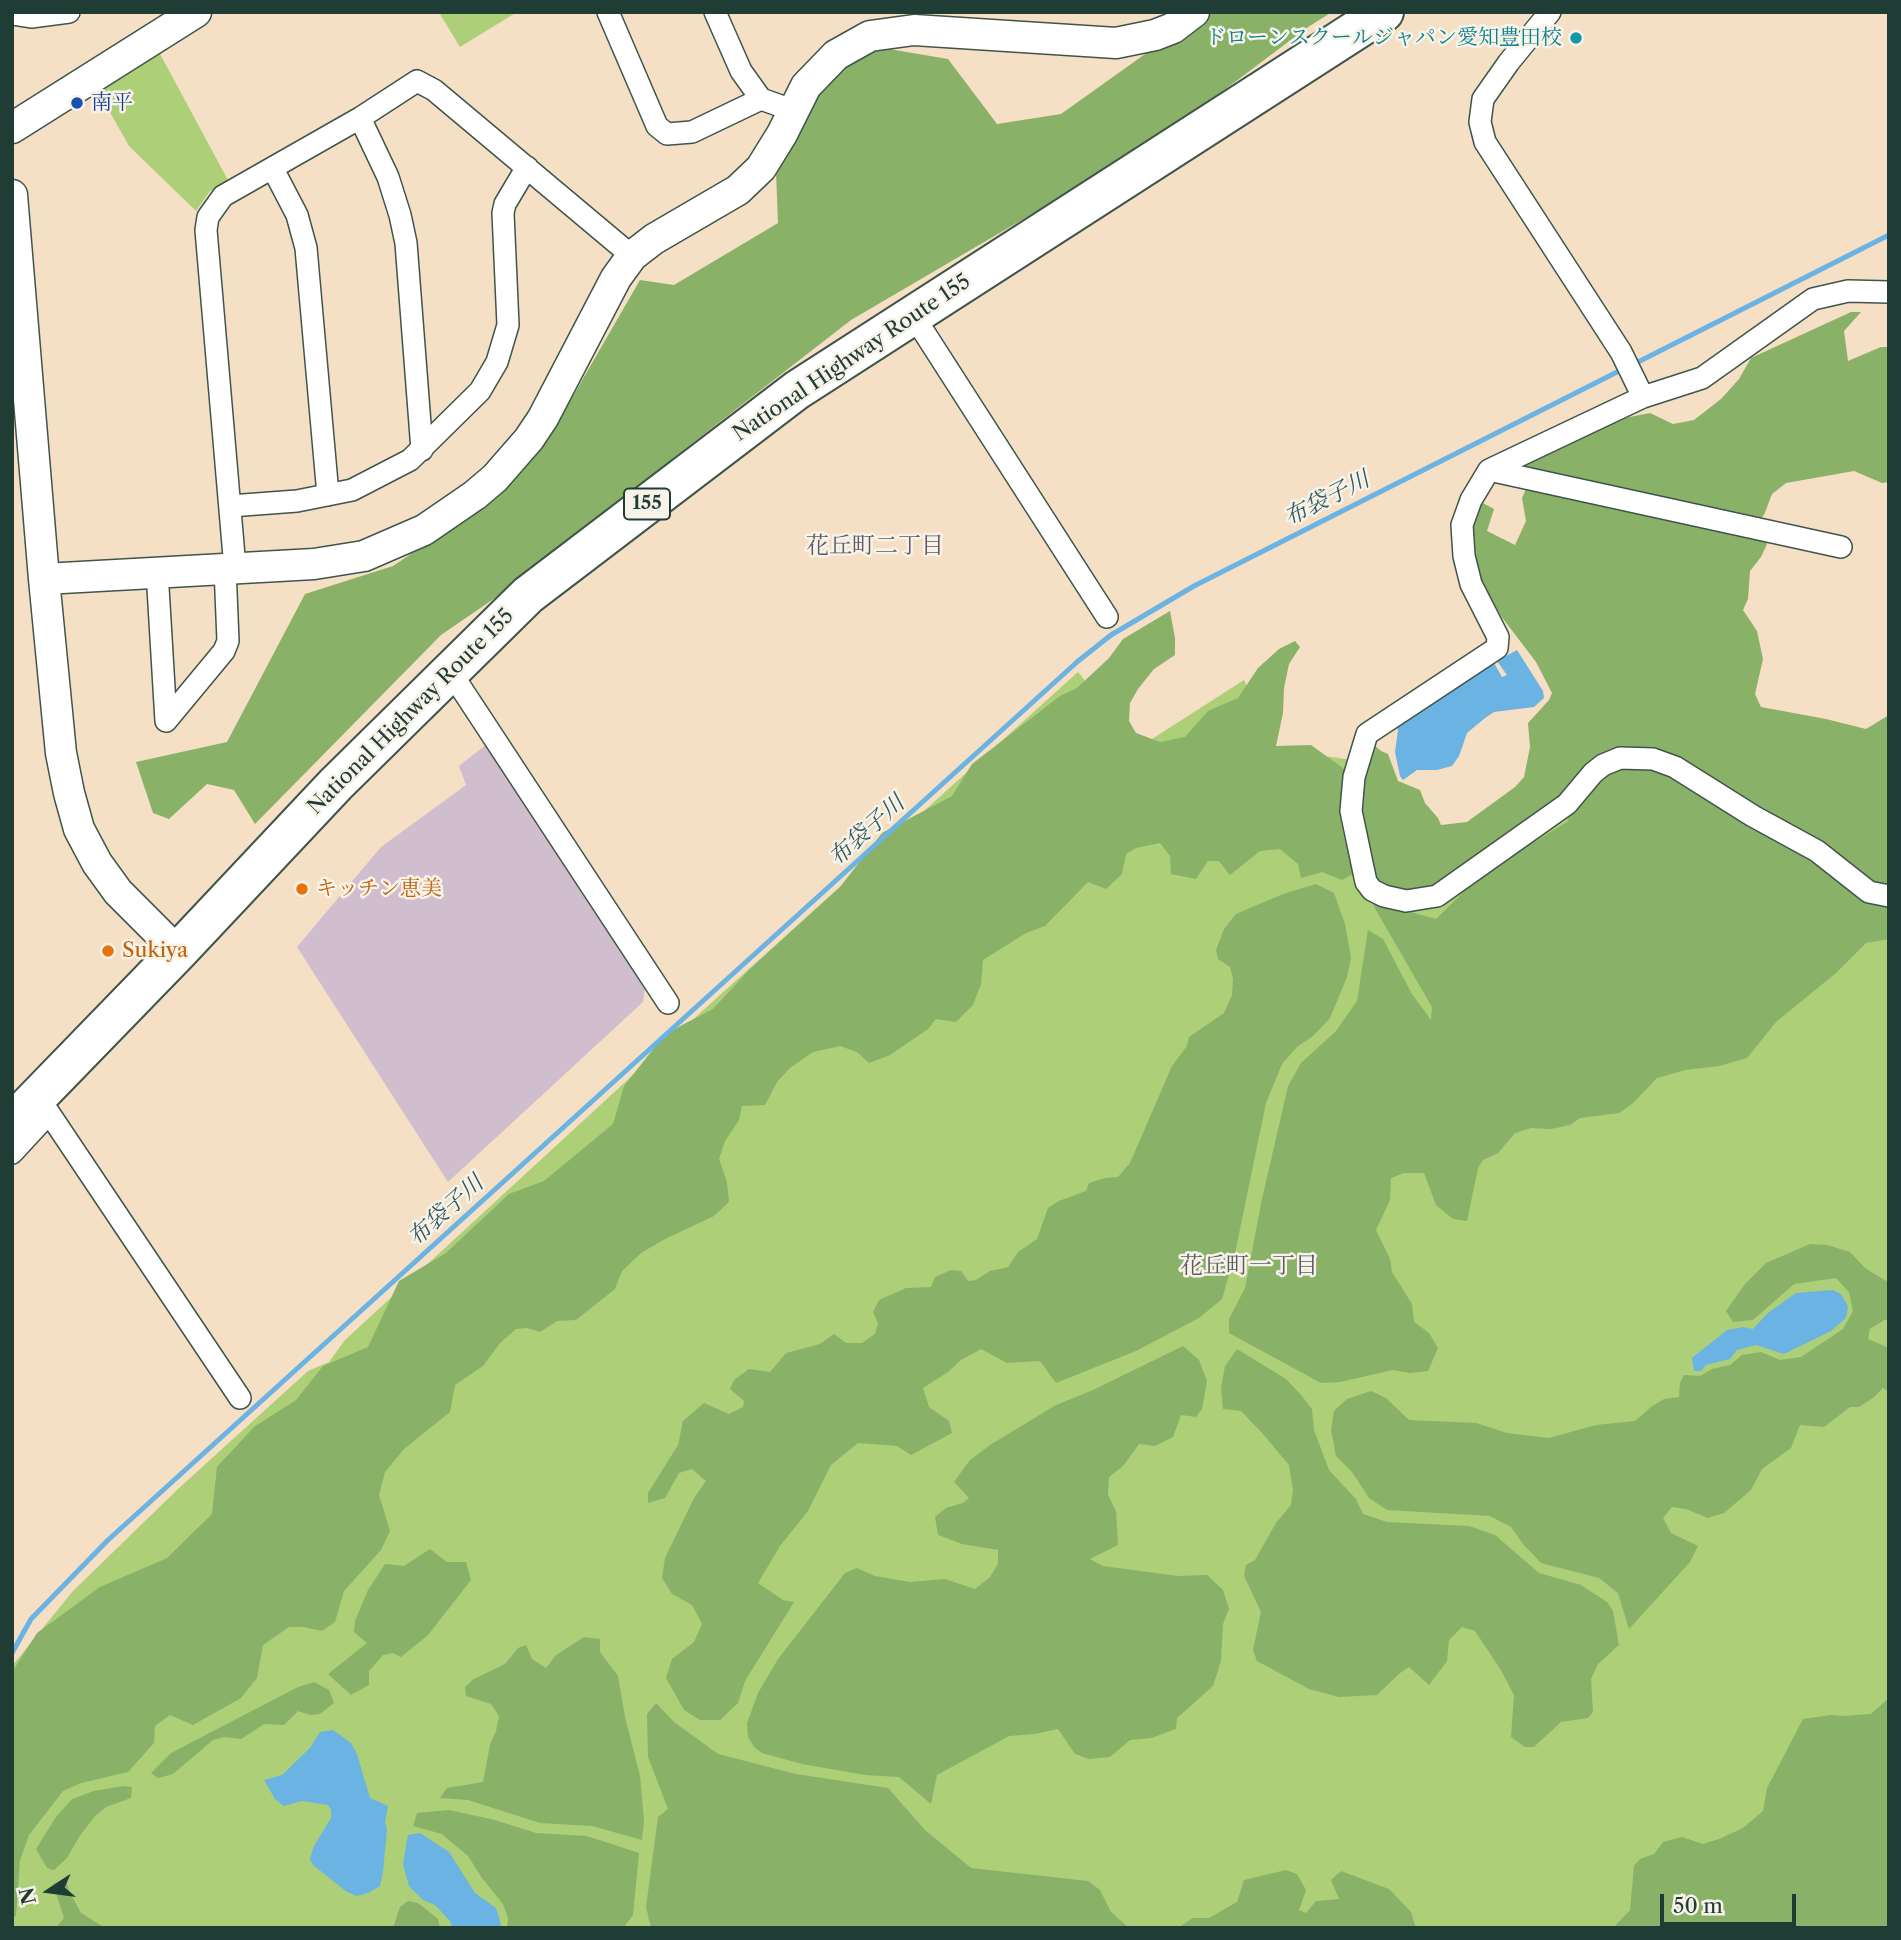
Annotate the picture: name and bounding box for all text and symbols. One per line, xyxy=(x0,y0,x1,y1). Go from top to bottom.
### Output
place label: ドローンスクールジャパン愛知豊田校 xyxy=(1205,25,1562,51)
marker: ドローンスクールジャパン愛知豊田校 xyxy=(1568,30,1584,46)
place label: 南平 xyxy=(91,90,133,116)
marker: 南平 xyxy=(69,95,85,111)
street label: National Highway Route 155 xyxy=(729,269,975,447)
water label: 布袋子川 xyxy=(1280,466,1374,532)
road number: 155 xyxy=(624,489,670,520)
district label: 花丘町二丁目 xyxy=(806,532,944,560)
street label: National Highway Route 155 xyxy=(303,604,519,820)
water label: 布袋子川 xyxy=(824,790,910,872)
place label: キッチン恵美 xyxy=(316,876,442,902)
marker: キッチン恵美 xyxy=(294,881,310,897)
place label: Sukiya xyxy=(122,938,188,964)
marker: Sukiya xyxy=(100,943,116,959)
water label: 布袋子川 xyxy=(403,1170,489,1252)
district label: 花丘町一丁目 xyxy=(1180,1252,1318,1280)
north arrow xyxy=(14,1856,84,1926)
scale bar xyxy=(1663,1881,1800,1925)
text: N xyxy=(15,1885,41,1906)
text: 50 m xyxy=(1673,1893,1723,1918)

